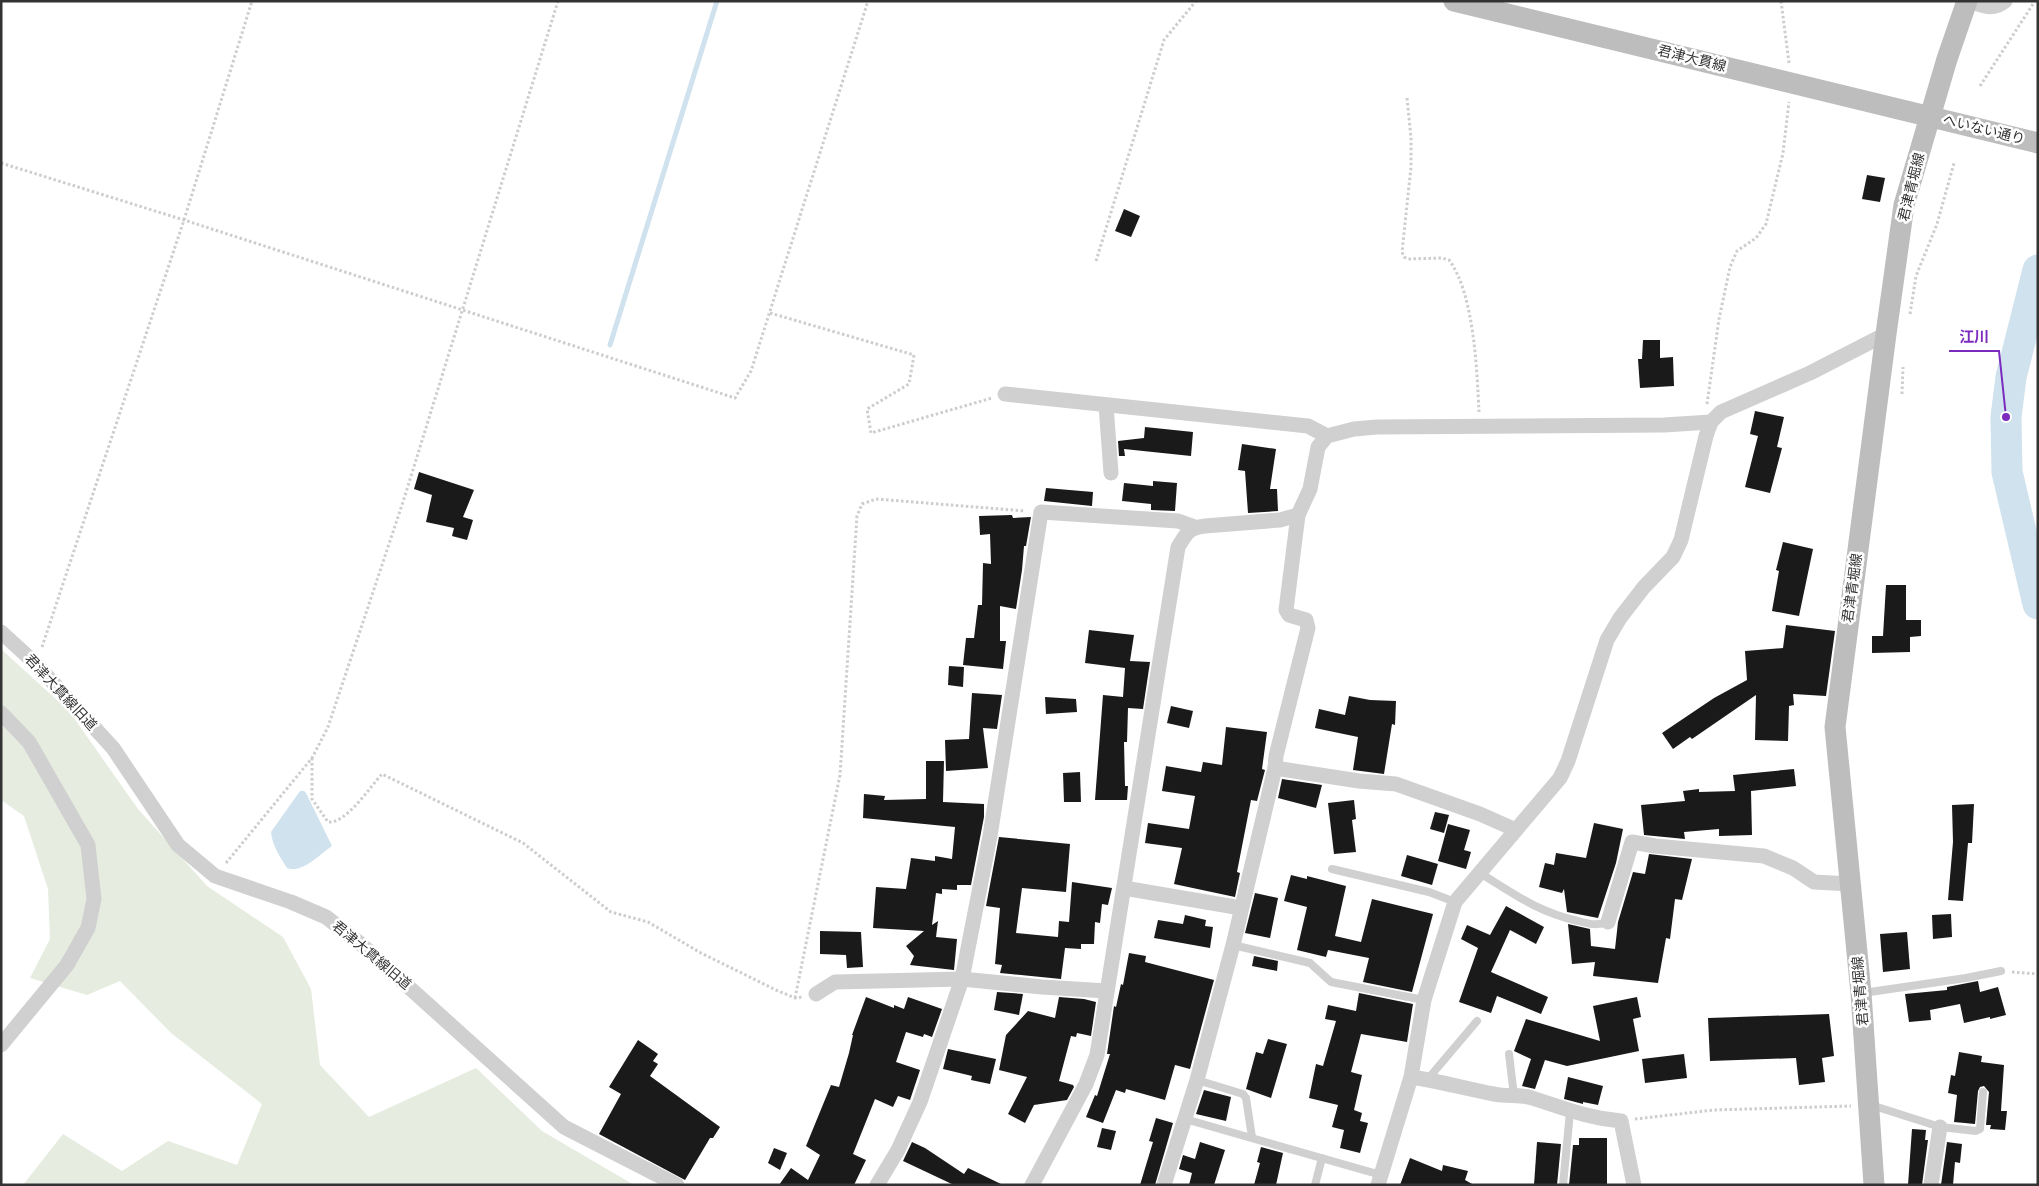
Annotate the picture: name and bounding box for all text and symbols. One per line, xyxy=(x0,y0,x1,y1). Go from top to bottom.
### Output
street label: 君津大貫線 xyxy=(1656,41,1728,75)
street label: へいない通り xyxy=(1941,110,2027,148)
street label: 君津青堀線 xyxy=(1894,151,1928,223)
callout: 江川 xyxy=(1949,321,1999,351)
text: 江川 xyxy=(1959,327,1989,346)
street label: 君津青堀線 xyxy=(1838,552,1866,624)
street label: 君津大貫線旧道 xyxy=(21,650,101,734)
street label: 君津大貫線旧道 xyxy=(329,917,415,993)
street label: 君津青堀線 xyxy=(1848,955,1872,1027)

